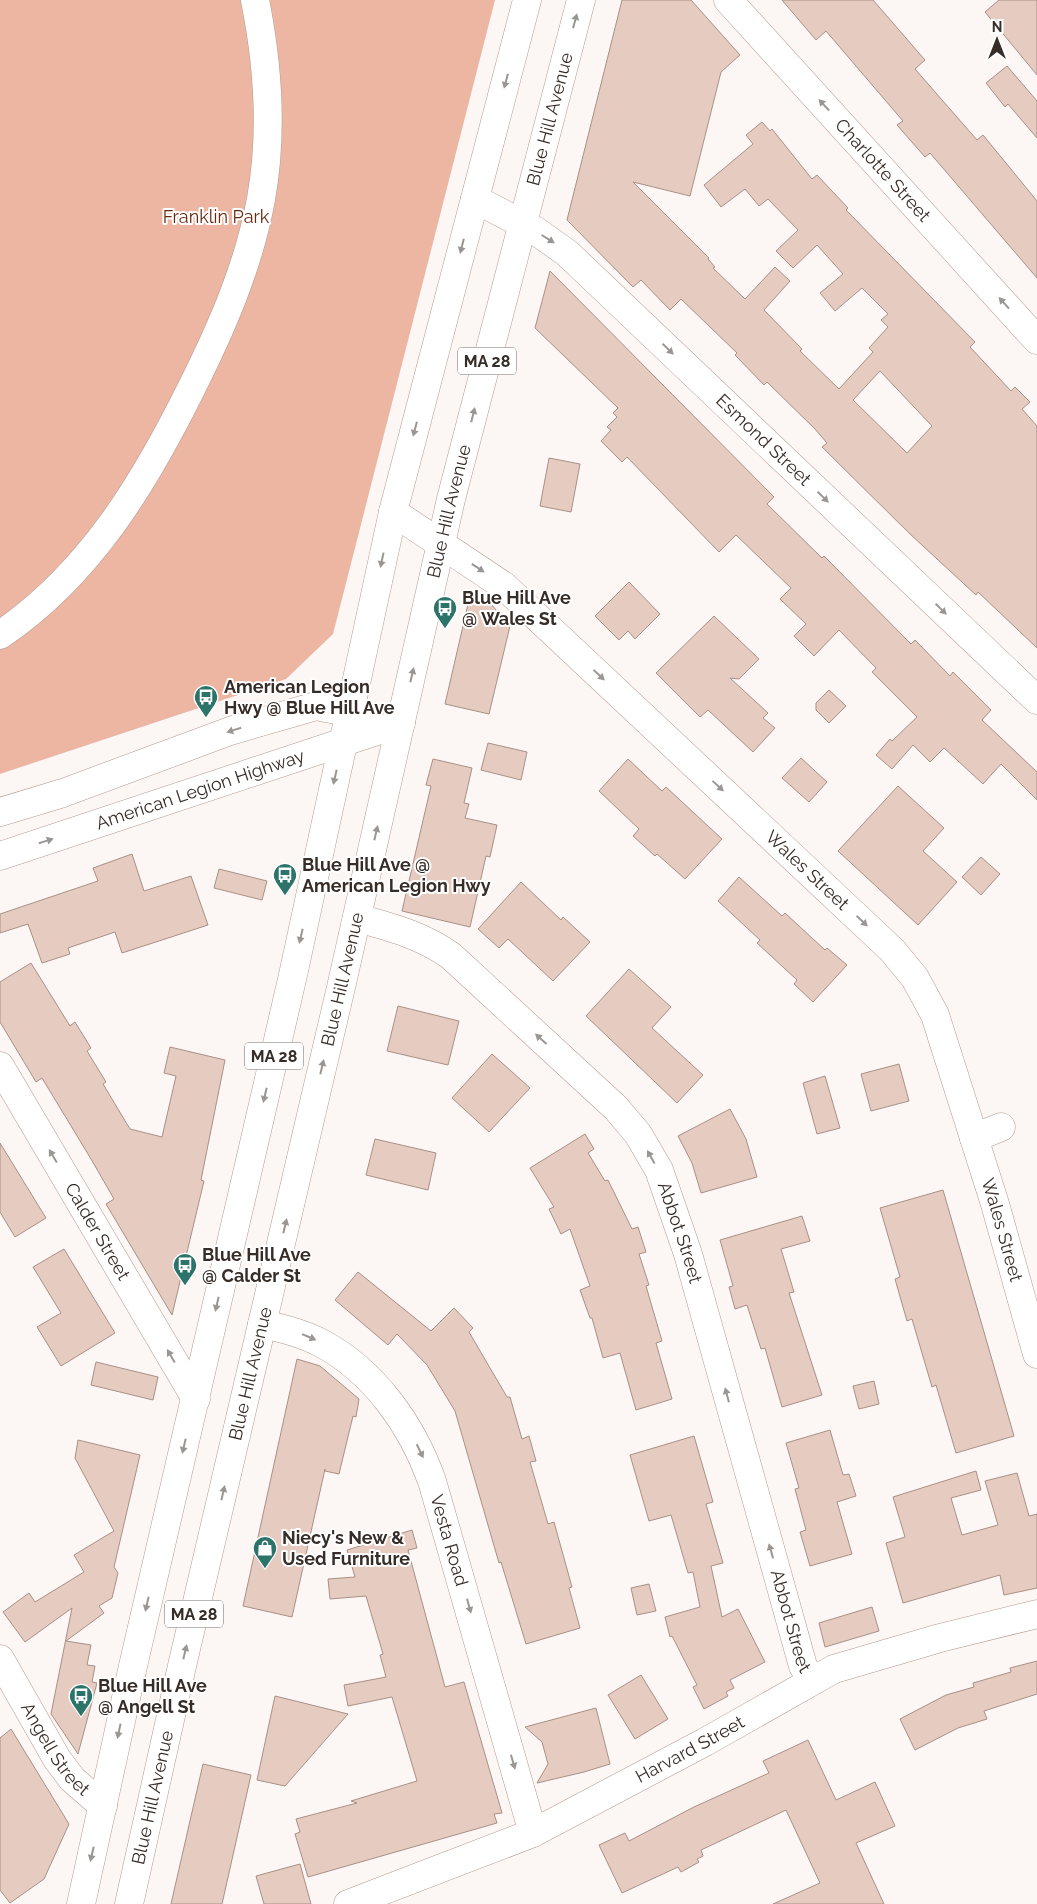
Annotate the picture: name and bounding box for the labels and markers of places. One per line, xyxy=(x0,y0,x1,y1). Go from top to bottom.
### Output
place label: Blue Hill Ave @ Wales St xyxy=(462,587,571,629)
bus stop icon: Blue Hill Ave @ Wales St xyxy=(432,595,458,629)
place label: American Legion Hwy @ Blue Hill Ave xyxy=(224,676,395,718)
bus stop icon: American Legion Hwy @ Blue Hill Ave xyxy=(193,684,219,718)
place label: Blue Hill Ave @ American Legion Hwy xyxy=(302,854,491,896)
bus stop icon: Blue Hill Ave @ American Legion Hwy xyxy=(272,862,298,896)
place label: Blue Hill Ave @ Calder St xyxy=(202,1244,311,1286)
bus stop icon: Blue Hill Ave @ Calder St xyxy=(172,1252,198,1286)
place label: Niecy's New & Used Furniture xyxy=(282,1527,410,1569)
shop icon: Niecy's New & Used Furniture xyxy=(252,1535,278,1569)
place label: Blue Hill Ave @ Angell St xyxy=(98,1675,207,1717)
bus stop icon: Blue Hill Ave @ Angell St xyxy=(68,1683,94,1717)

